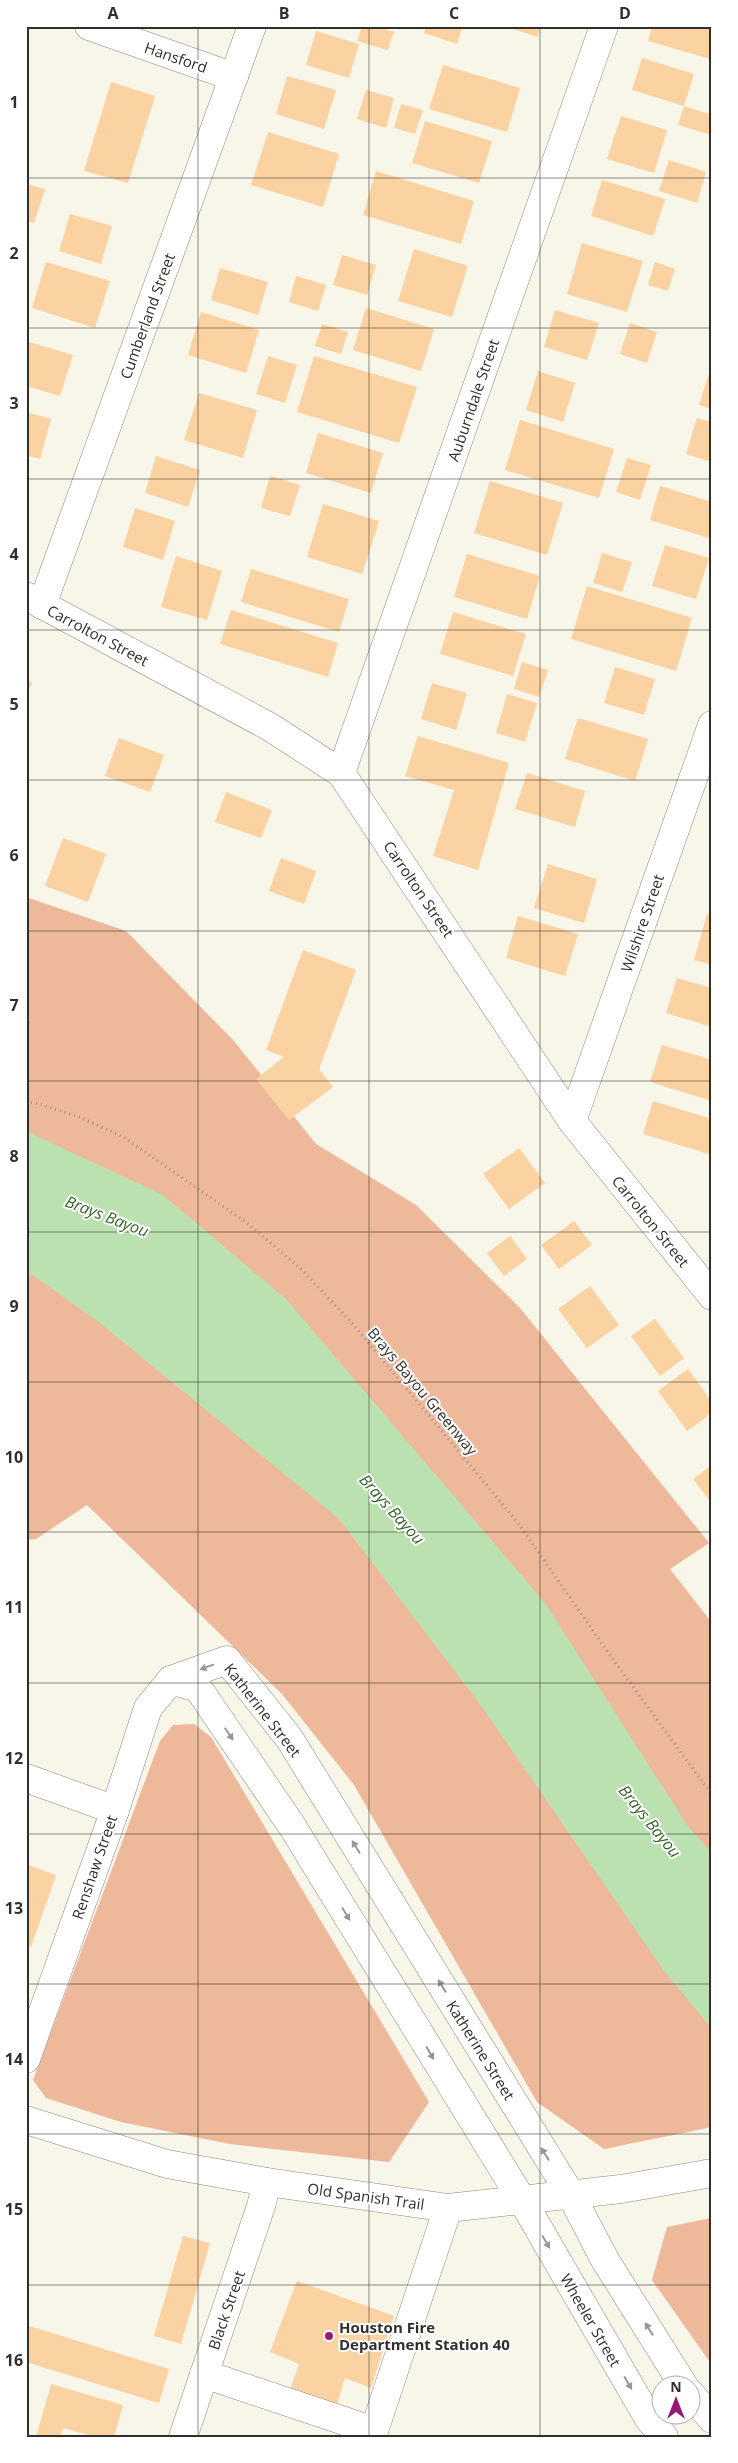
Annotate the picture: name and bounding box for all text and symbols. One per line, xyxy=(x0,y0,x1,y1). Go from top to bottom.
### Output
text: A xyxy=(107,2,119,24)
text: B xyxy=(279,2,289,24)
text: C xyxy=(449,2,459,24)
text: D xyxy=(619,2,631,24)
street label: Hansford xyxy=(142,37,210,77)
text: 1 xyxy=(9,91,19,113)
text: 2 xyxy=(9,242,19,264)
street label: Cumberland Street xyxy=(115,250,179,382)
street label: Auburndale Street xyxy=(443,336,503,464)
text: 3 xyxy=(9,392,19,414)
text: 4 xyxy=(9,543,19,565)
street label: Carrolton Street xyxy=(44,600,152,670)
text: 5 xyxy=(9,693,19,715)
street label: Carrolton Street xyxy=(379,837,459,941)
text: 6 xyxy=(9,844,19,866)
street label: Wilshire Street xyxy=(616,872,668,974)
text: 7 xyxy=(9,994,19,1016)
text: 8 xyxy=(9,1145,19,1167)
street label: Carrolton Street xyxy=(608,1171,694,1271)
water label: Brays Bayou xyxy=(62,1190,152,1242)
text: 9 xyxy=(9,1295,19,1317)
street label: Brays Bayou Greenway xyxy=(364,1323,483,1459)
text: 10 xyxy=(5,1446,23,1468)
water label: Brays Bayou xyxy=(355,1469,429,1549)
text: 11 xyxy=(5,1596,23,1618)
street label: Katherine Street xyxy=(220,1659,306,1761)
one-way arrow xyxy=(199,1664,214,1671)
one-way arrow xyxy=(224,1727,234,1741)
text: 12 xyxy=(5,1747,23,1769)
water label: Brays Bayou xyxy=(614,1780,686,1862)
street label: Renshaw Street xyxy=(67,1812,121,1922)
one-way arrow xyxy=(352,1841,361,1854)
text: 13 xyxy=(5,1897,23,1919)
one-way arrow xyxy=(341,1908,350,1921)
one-way arrow xyxy=(437,1979,446,1992)
street label: Katherine Street xyxy=(442,1996,520,2104)
one-way arrow xyxy=(426,2047,435,2060)
text: 14 xyxy=(5,2048,23,2070)
one-way arrow xyxy=(541,2147,550,2160)
street label: Old Spanish Trail xyxy=(306,2178,426,2214)
text: 15 xyxy=(5,2198,23,2220)
one-way arrow xyxy=(542,2235,550,2250)
street label: Black Street xyxy=(203,2268,249,2352)
street label: Wheeler Street xyxy=(556,2270,626,2370)
place label: Houston Fire Department Station 40 xyxy=(339,2317,510,2354)
one-way arrow xyxy=(644,2323,653,2336)
marker: Houston Fire Department Station 40 xyxy=(323,2330,335,2342)
text: 16 xyxy=(5,2349,23,2371)
one-way arrow xyxy=(623,2376,632,2389)
north arrow xyxy=(650,2376,700,2426)
text: N xyxy=(670,2377,682,2396)

